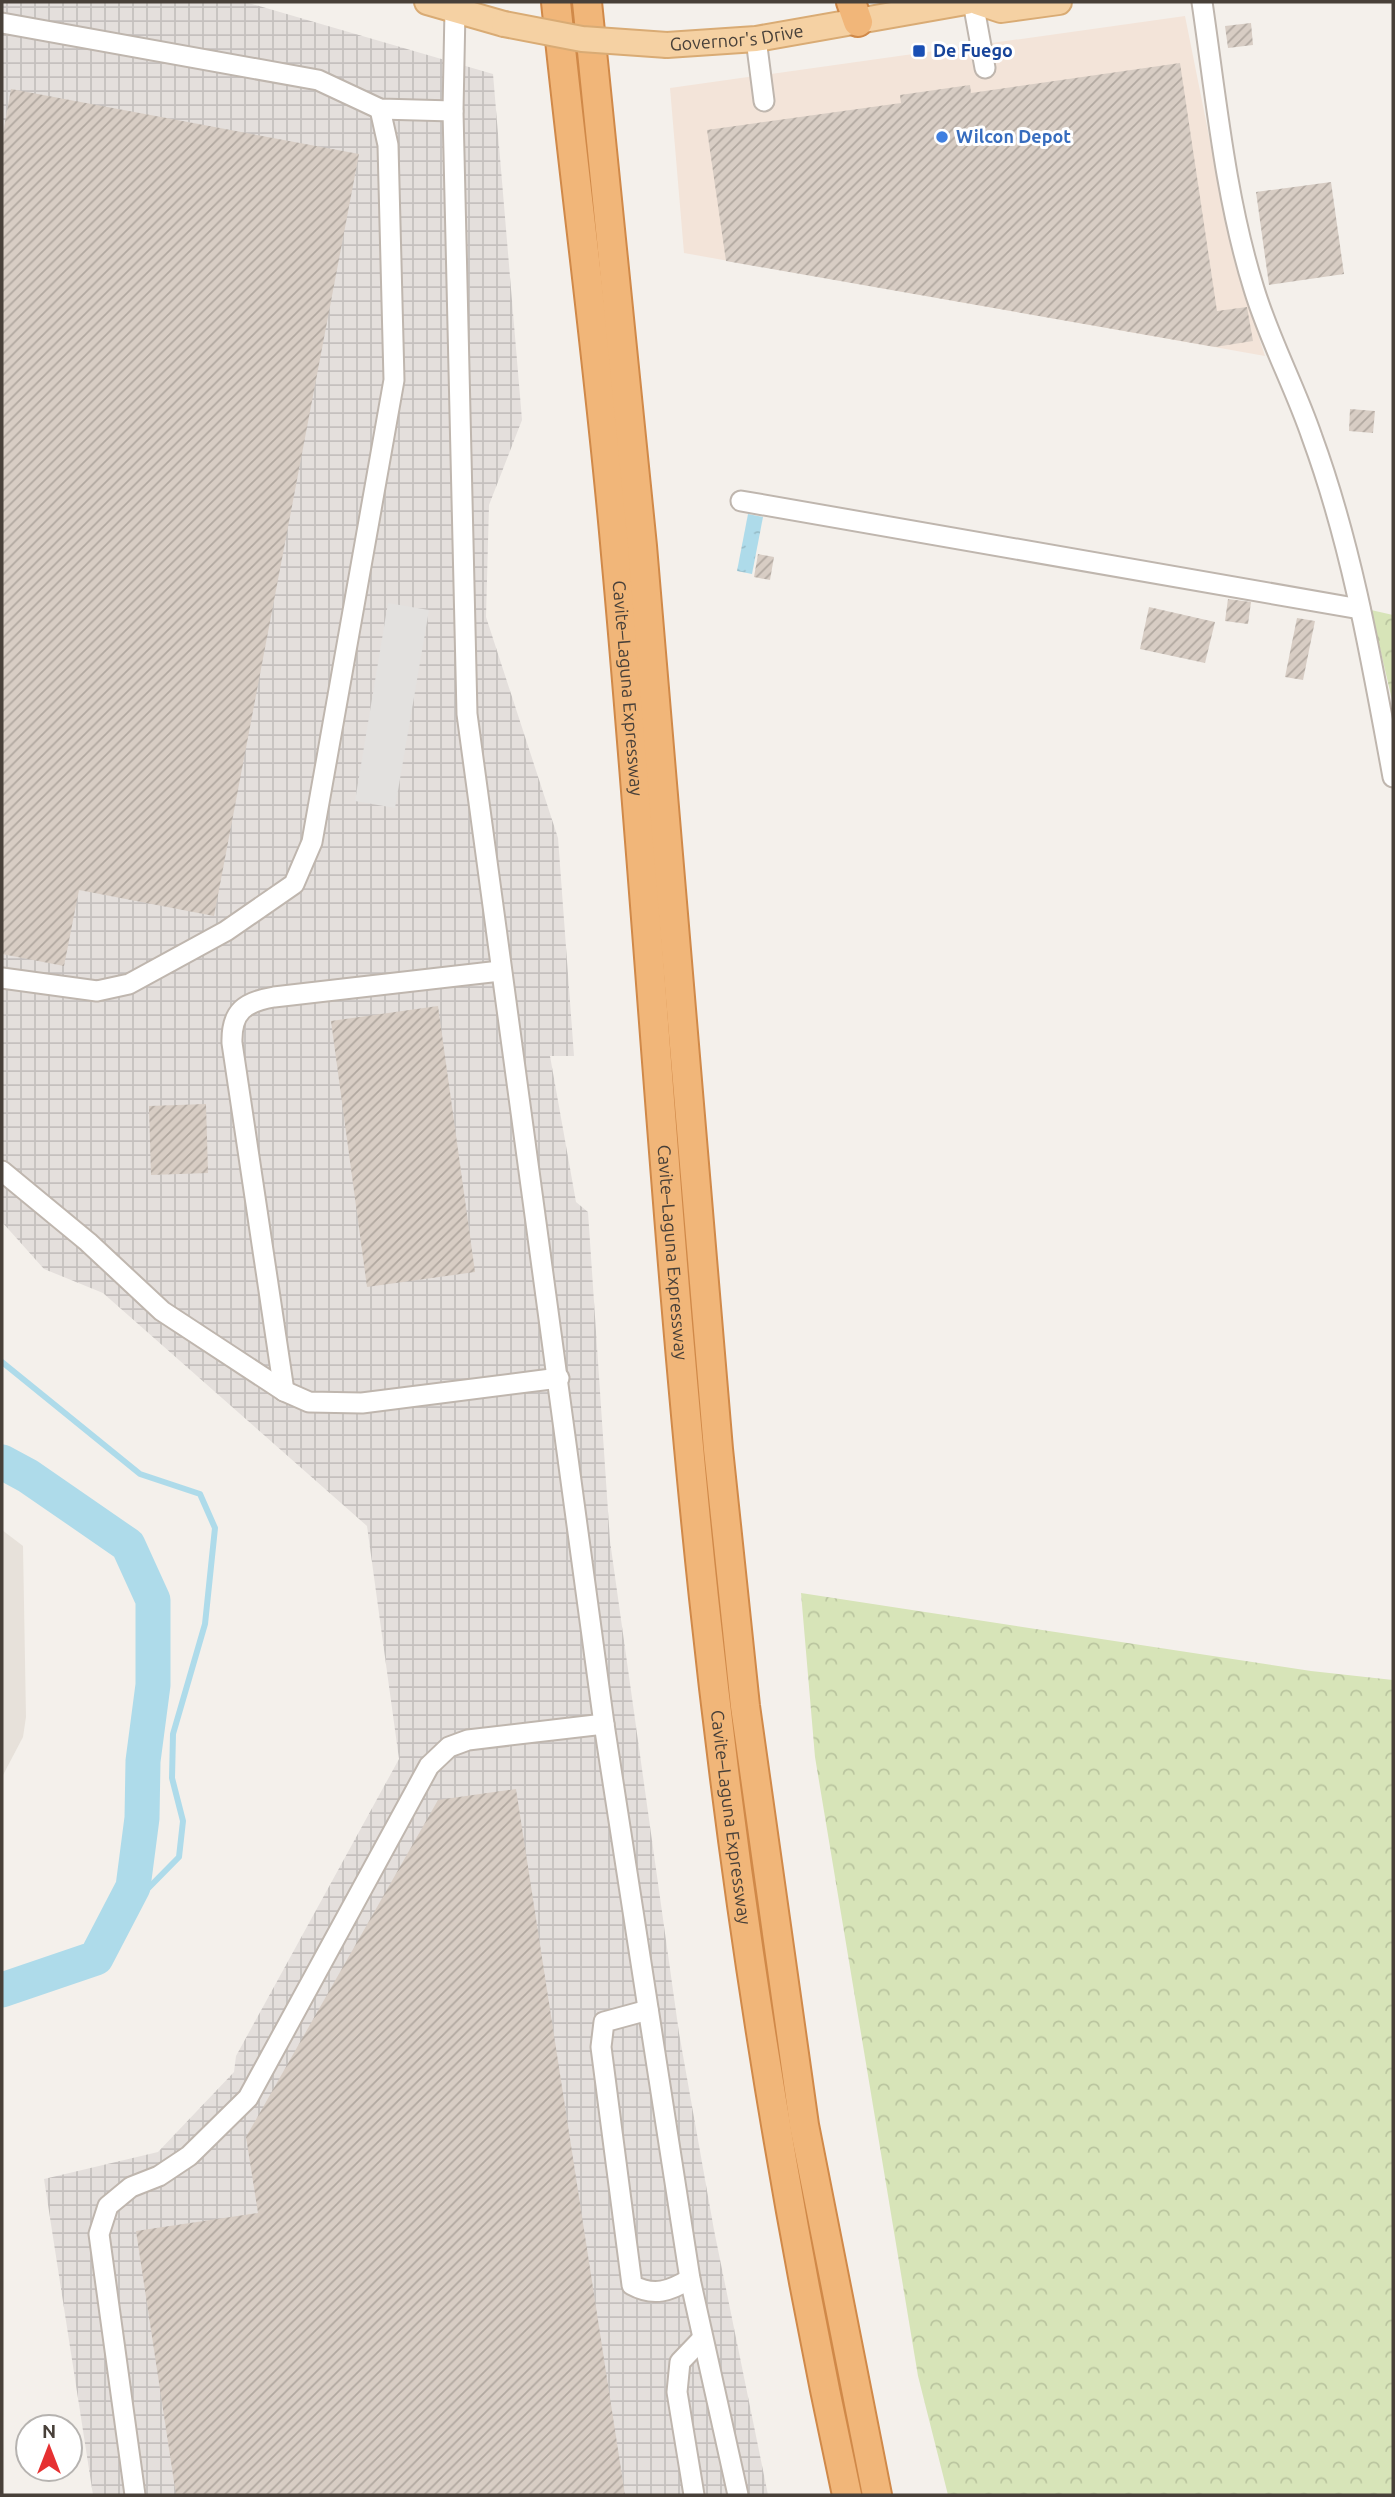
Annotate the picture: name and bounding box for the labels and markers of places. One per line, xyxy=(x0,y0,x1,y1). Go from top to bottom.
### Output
place label: De Fuego xyxy=(933,40,1013,60)
marker: De Fuego xyxy=(911,43,927,59)
place label: Wilcon Depot xyxy=(956,126,1071,146)
marker: Wilcon Depot xyxy=(934,129,950,145)

